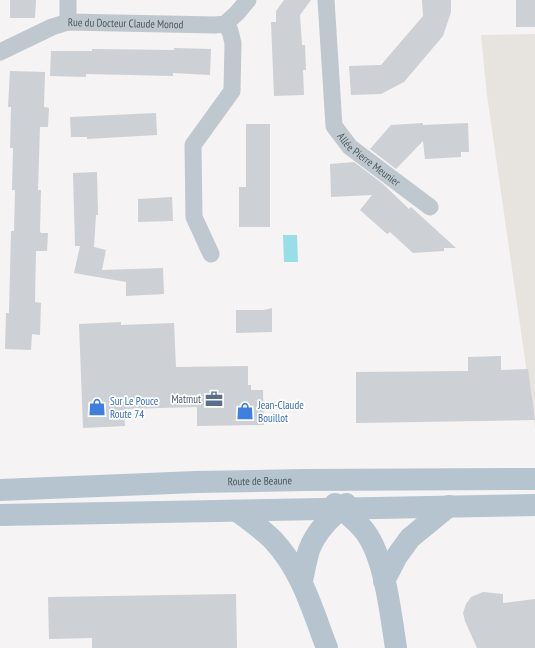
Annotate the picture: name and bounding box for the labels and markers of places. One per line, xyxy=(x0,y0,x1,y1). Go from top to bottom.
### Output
office icon: Matmut xyxy=(204,389,224,409)
place label: Matmut xyxy=(172,392,201,406)
place label: Sur Le Pouce Route 74 xyxy=(110,394,159,421)
shop icon: Sur Le Pouce Route 74 xyxy=(87,397,107,417)
place label: Jean-Claude Bouillot xyxy=(257,398,304,425)
shop icon: Jean-Claude Bouillot xyxy=(235,401,255,421)

